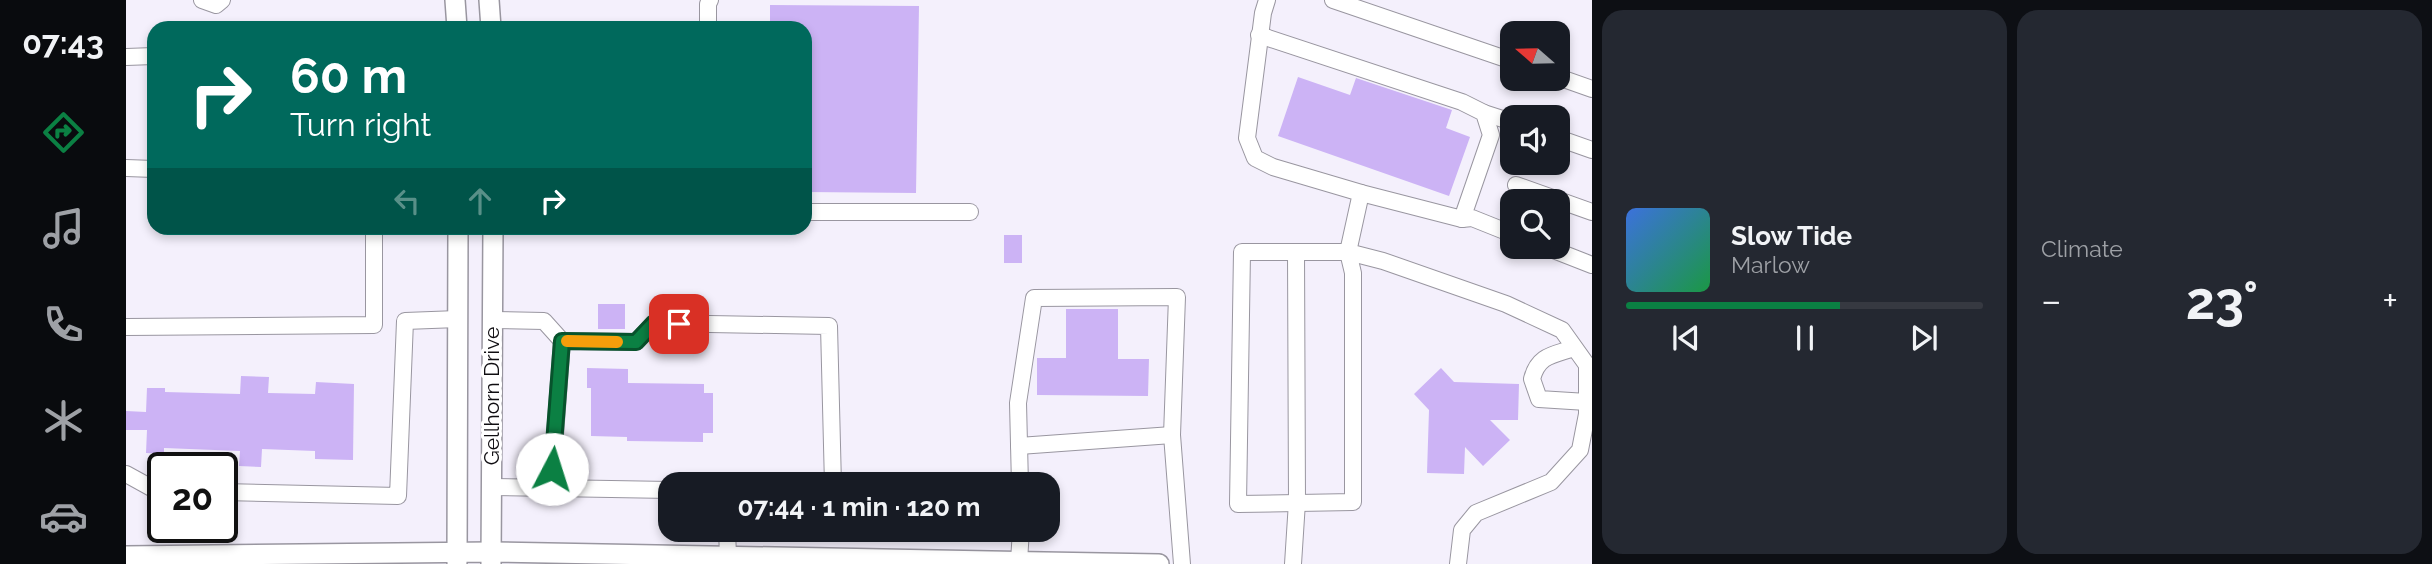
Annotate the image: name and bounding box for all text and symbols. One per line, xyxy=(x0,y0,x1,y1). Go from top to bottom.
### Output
north arrow xyxy=(1500,21,1570,91)
map controls xyxy=(1500,21,1570,259)
text: 07:43 xyxy=(22,24,104,61)
text: 60 m xyxy=(290,47,407,104)
icon: right xyxy=(175,49,266,140)
button: sound xyxy=(1500,105,1570,175)
text: Turn right xyxy=(290,106,431,143)
icon: directions xyxy=(39,108,88,157)
icon: left xyxy=(388,182,426,220)
icon: ahead xyxy=(461,182,499,220)
icon: right xyxy=(534,182,572,220)
button: search xyxy=(1500,189,1570,259)
icon: music xyxy=(39,204,88,253)
text: Slow Tide xyxy=(1731,221,1852,251)
text: Climate xyxy=(2041,235,2123,262)
text: Marlow xyxy=(1731,251,1810,278)
text: 23° xyxy=(2186,270,2258,331)
text: − xyxy=(2041,278,2061,323)
text: + xyxy=(2382,278,2398,323)
pin xyxy=(649,294,709,354)
icon: phone xyxy=(39,300,88,349)
icon: arrive xyxy=(660,305,698,343)
icon: previous xyxy=(1667,319,1705,357)
icon: pause xyxy=(1786,319,1824,357)
icon: next xyxy=(1905,319,1943,357)
street label: Gellhorn Drive xyxy=(479,327,504,465)
icon: climate xyxy=(39,396,88,445)
position arrow xyxy=(515,432,589,506)
speed limit sign: 20 xyxy=(147,452,238,543)
icon: car xyxy=(39,492,88,541)
text: 07:44 · 1 min · 120 m xyxy=(738,492,980,522)

